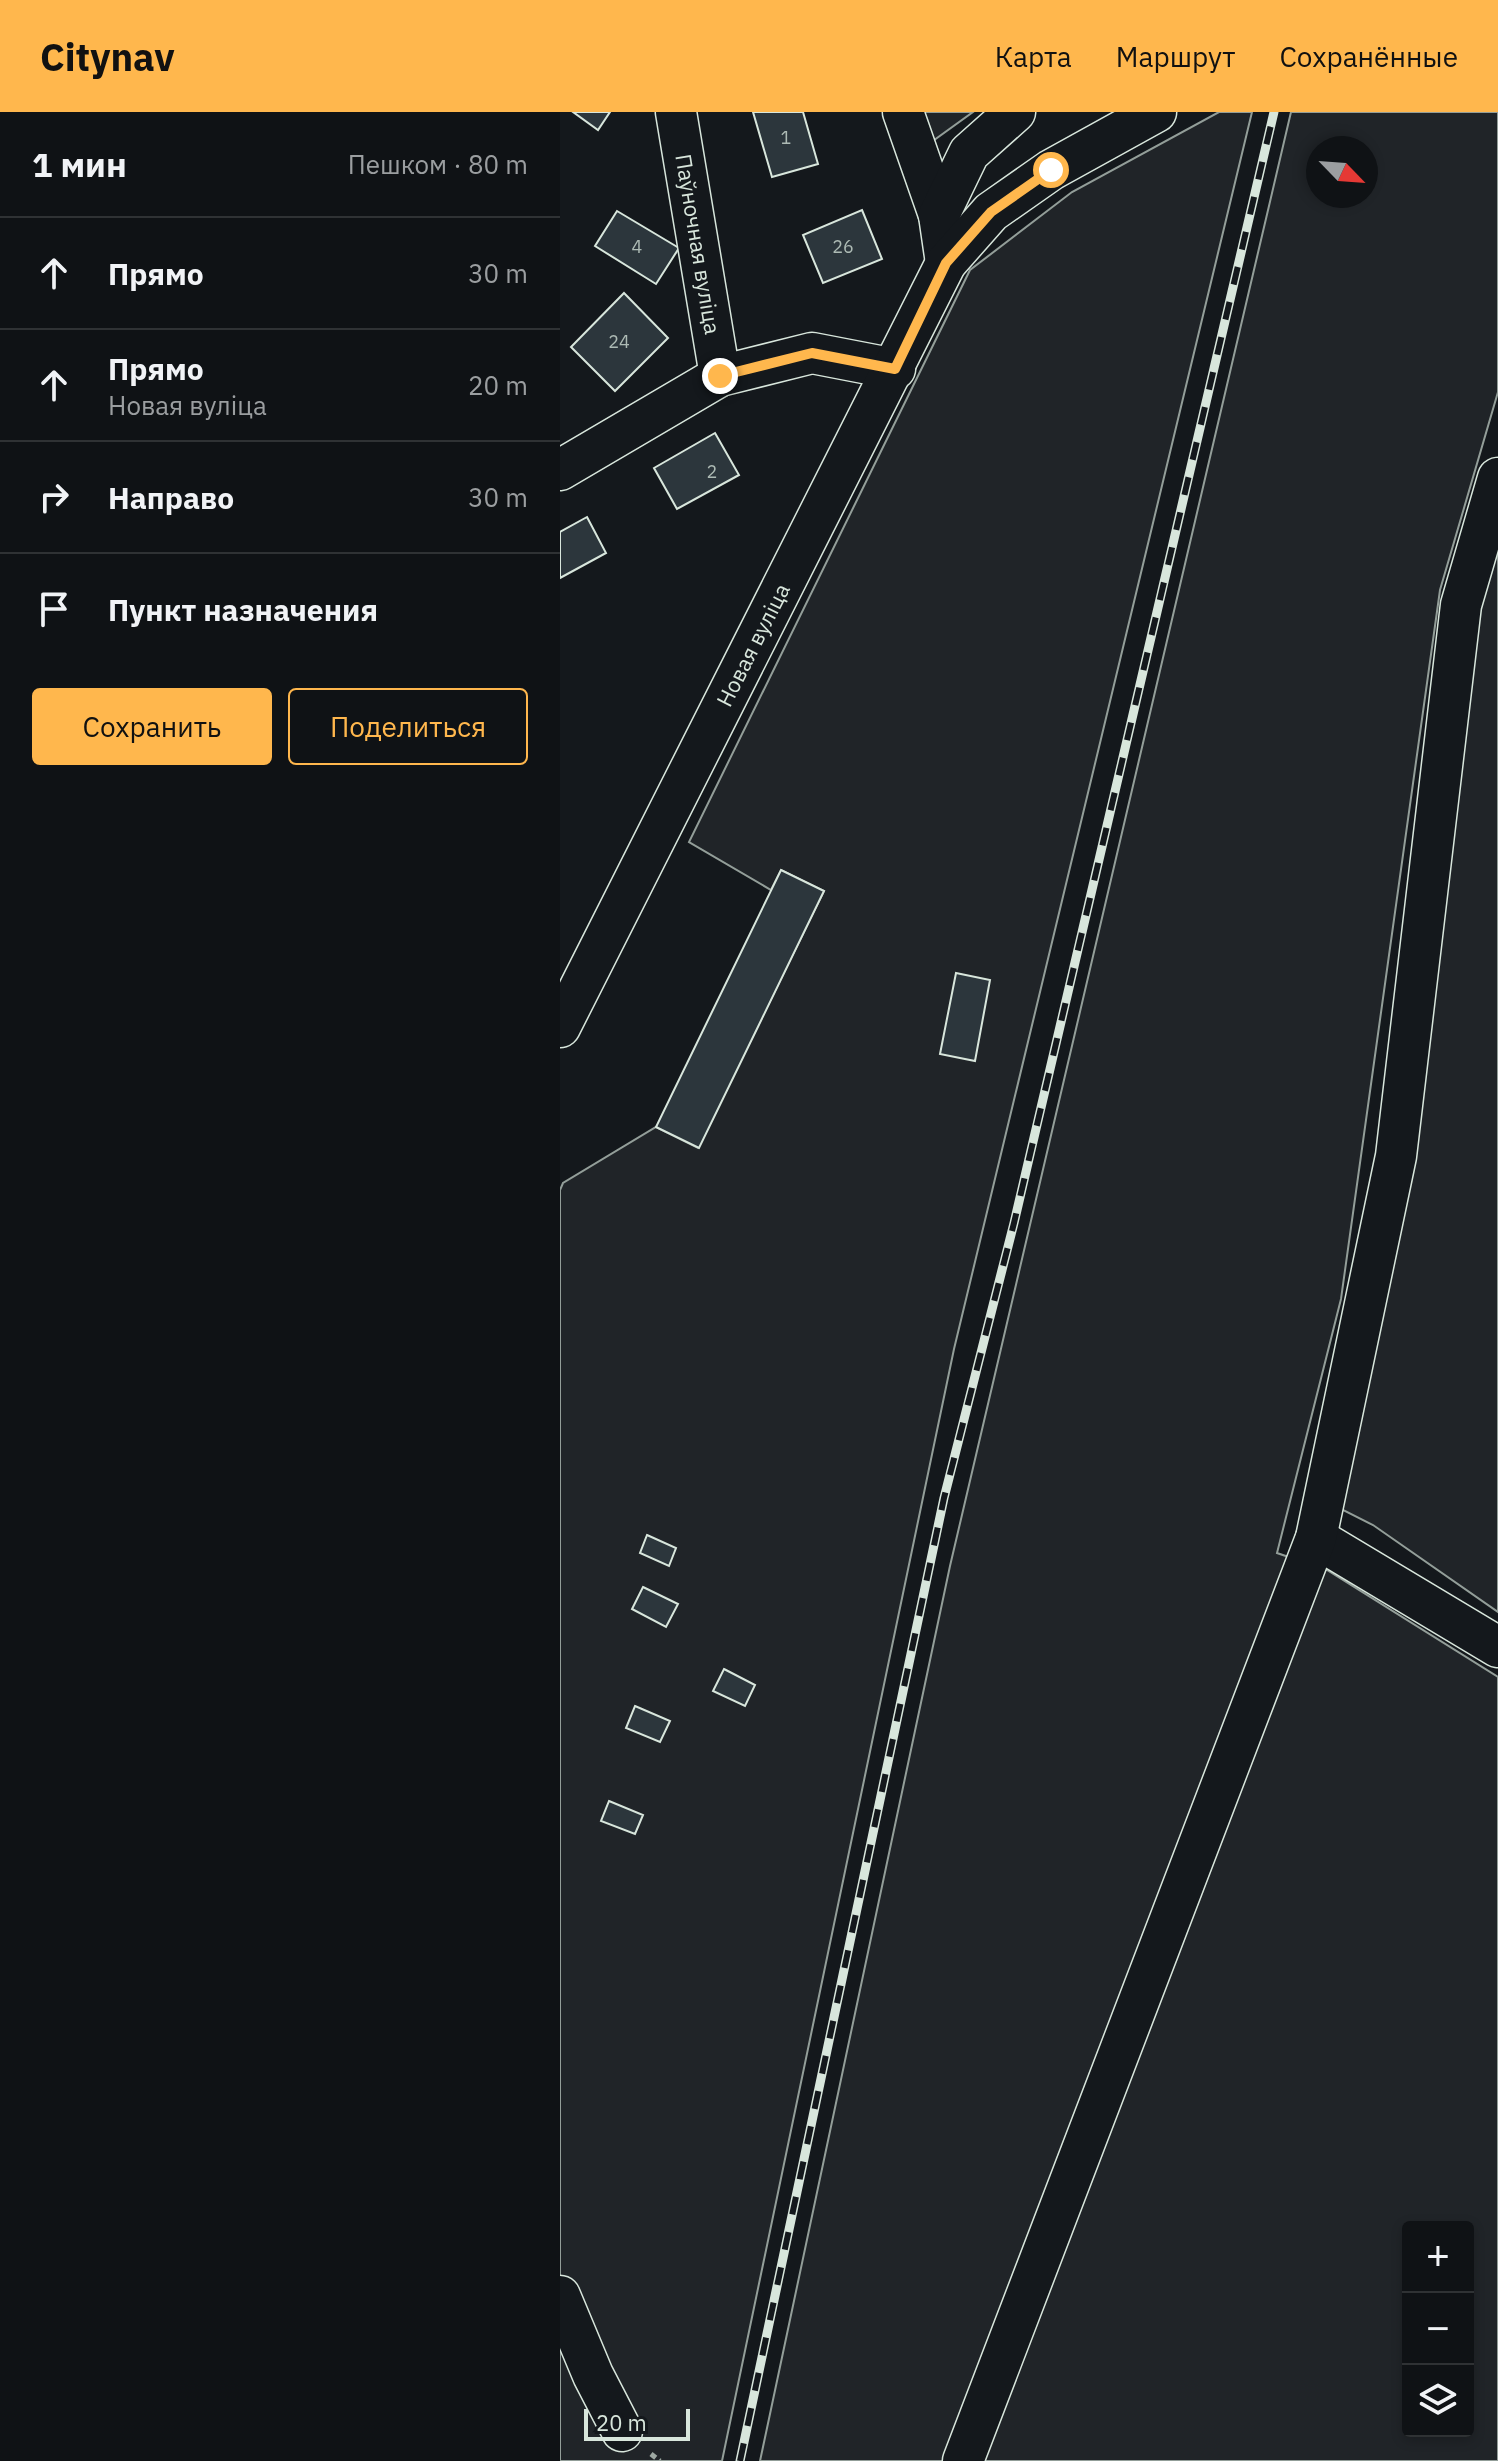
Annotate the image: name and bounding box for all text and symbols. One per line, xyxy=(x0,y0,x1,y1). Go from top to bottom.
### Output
text: Citynav xyxy=(40,32,175,81)
text: Карта xyxy=(995,38,1072,75)
text: Маршрут xyxy=(1116,38,1235,75)
text: Сохранённые xyxy=(1279,38,1458,75)
house number: 1 xyxy=(781,126,791,149)
north arrow xyxy=(1306,136,1378,208)
text: 1 мин xyxy=(32,142,127,186)
text: Пешком · 80 m xyxy=(348,147,528,181)
street label: Паўночная вуліца xyxy=(669,152,728,337)
route start xyxy=(1033,152,1069,188)
house number: 4 xyxy=(632,235,643,258)
house number: 26 xyxy=(832,235,854,258)
icon: ahead xyxy=(32,251,76,295)
text: Прямо xyxy=(108,254,204,293)
text: 30 m xyxy=(468,256,528,290)
house number: 24 xyxy=(608,330,630,353)
text: Прямо xyxy=(108,349,204,388)
route end xyxy=(702,358,738,394)
icon: ahead xyxy=(32,363,76,407)
text: 20 m xyxy=(468,368,528,402)
text: Новая вуліца xyxy=(108,388,267,422)
house number: 2 xyxy=(707,460,717,483)
icon: right xyxy=(32,475,76,519)
text: Направо xyxy=(108,478,234,517)
text: 30 m xyxy=(468,480,528,514)
street label: Новая вуліца xyxy=(709,578,796,711)
icon: arrive xyxy=(32,587,76,631)
text: Пункт назначения xyxy=(108,590,378,629)
button: Сохранить xyxy=(32,688,272,765)
button: Поделиться xyxy=(288,688,528,765)
map controls xyxy=(1402,2221,1474,2437)
button: + xyxy=(1402,2221,1474,2293)
button: − xyxy=(1402,2293,1474,2365)
button: layers xyxy=(1402,2365,1474,2437)
scale bar xyxy=(584,2405,690,2441)
text: 20 m xyxy=(596,2408,647,2437)

